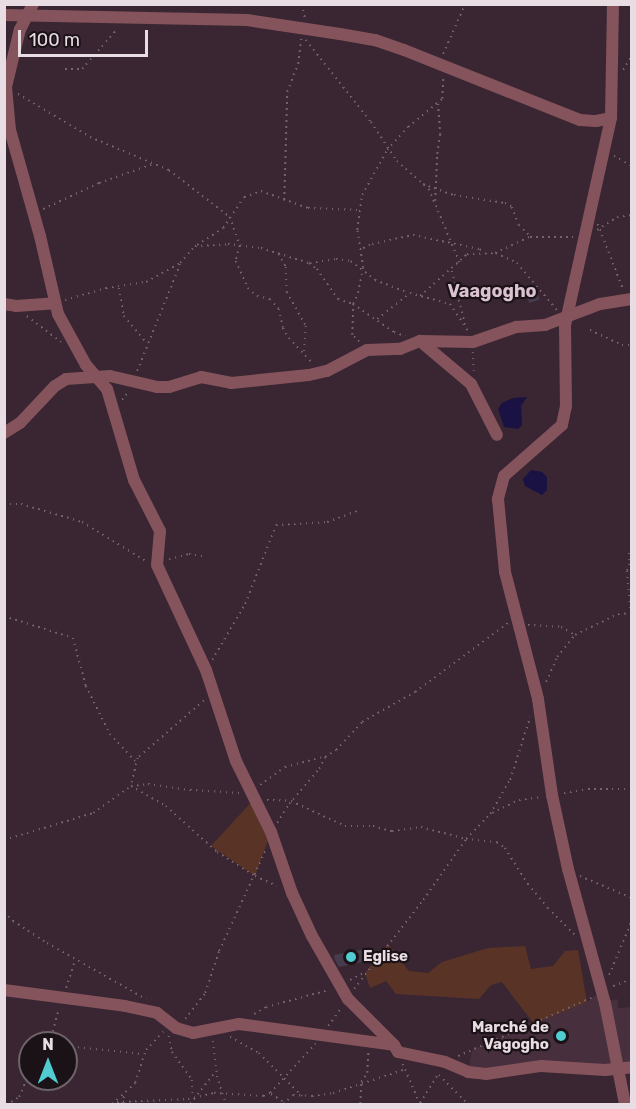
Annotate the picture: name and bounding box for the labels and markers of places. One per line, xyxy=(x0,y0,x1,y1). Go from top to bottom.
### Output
place label: Eglise xyxy=(363,948,408,966)
marker: Eglise xyxy=(344,950,358,964)
place label: Marché de Vagogho xyxy=(472,1018,549,1053)
marker: Marché de Vagogho xyxy=(554,1029,568,1043)

